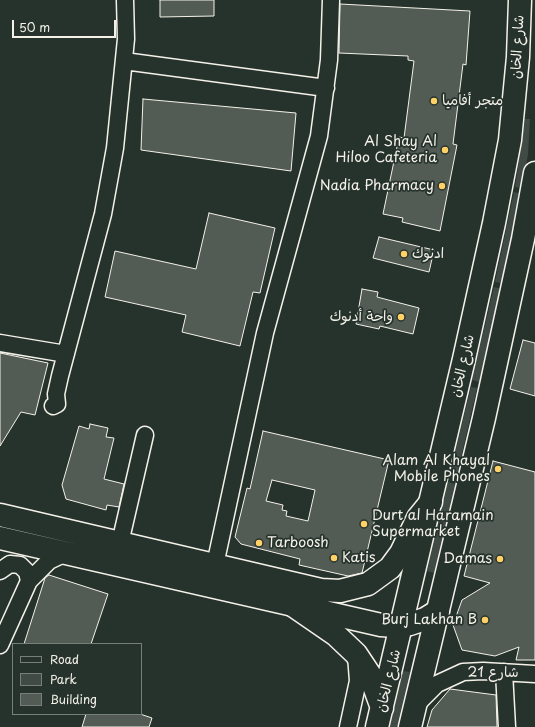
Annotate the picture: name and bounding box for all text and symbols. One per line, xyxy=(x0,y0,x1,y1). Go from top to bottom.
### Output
scale bar xyxy=(14,12,118,38)
street label: شارع الخان xyxy=(508,15,528,79)
text: 50 m xyxy=(19,18,50,36)
place label: متجر أفاميا xyxy=(442,93,503,109)
marker: متجر أفاميا xyxy=(429,96,439,106)
place label: Al Shay Al Hiloo Cafeteria xyxy=(336,134,437,166)
marker: Al Shay Al Hiloo Cafeteria xyxy=(440,145,450,155)
place label: Nadia Pharmacy xyxy=(320,178,434,194)
marker: Nadia Pharmacy xyxy=(437,181,447,191)
place label: ادنوك xyxy=(412,246,444,262)
marker: ادنوك xyxy=(399,249,409,259)
place label: واحة أدنوك xyxy=(330,309,393,325)
marker: واحة أدنوك xyxy=(396,312,406,322)
street label: شارع الخان xyxy=(448,333,478,399)
place label: Alam Al Khayal Mobile Phones xyxy=(383,453,490,486)
marker: Alam Al Khayal Mobile Phones xyxy=(493,464,503,474)
place label: Durt al Haramain Supermarket xyxy=(372,508,494,540)
marker: Durt al Haramain Supermarket xyxy=(359,519,369,529)
place label: Tarboosh xyxy=(267,535,329,551)
marker: Tarboosh xyxy=(254,538,264,548)
place label: Katis xyxy=(342,550,375,566)
place label: Damas xyxy=(443,551,492,567)
marker: Katis xyxy=(329,553,339,563)
marker: Damas xyxy=(495,554,505,564)
place label: Burj Lakhan B xyxy=(381,612,477,628)
marker: Burj Lakhan B xyxy=(480,615,490,625)
legend xyxy=(12,643,142,715)
street label: شارع الخان xyxy=(373,648,405,714)
text: Road xyxy=(50,650,79,668)
street label: شارع 21 xyxy=(467,665,519,681)
text: Park xyxy=(50,670,77,688)
text: Building xyxy=(50,690,97,708)

